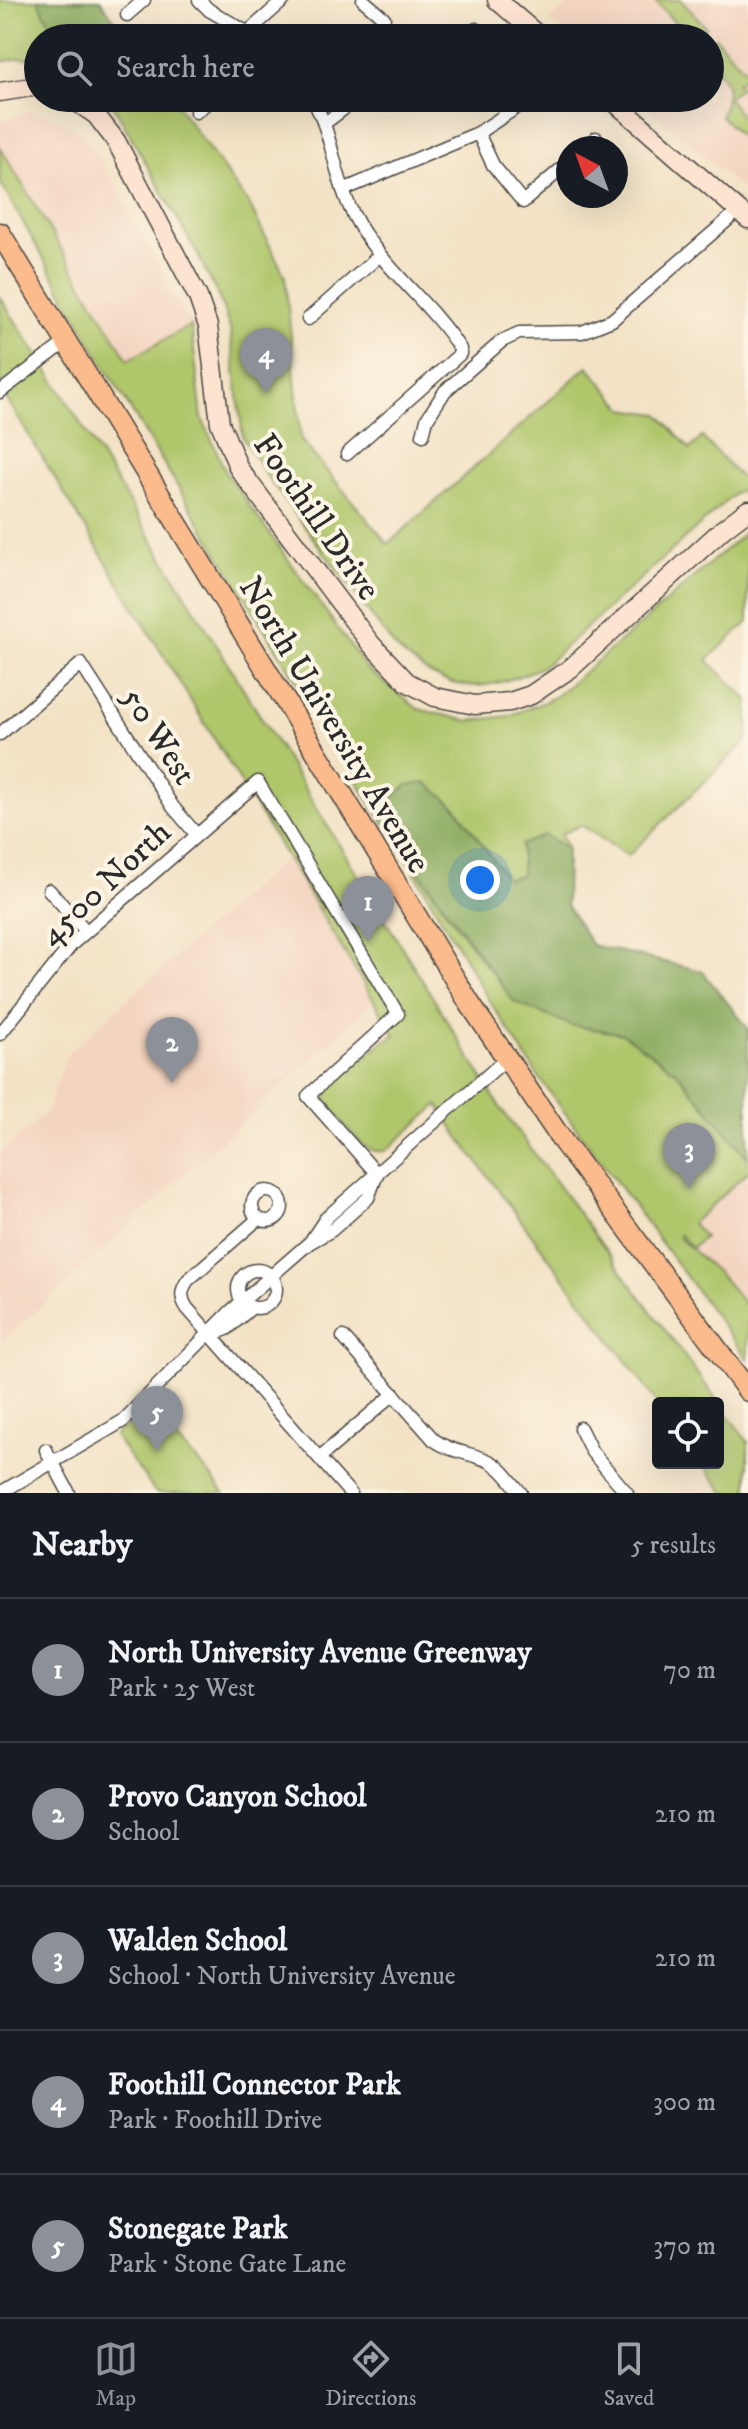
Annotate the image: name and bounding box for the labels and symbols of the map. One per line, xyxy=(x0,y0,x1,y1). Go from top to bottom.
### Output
north arrow xyxy=(556,136,628,208)
pin: 4 xyxy=(240,328,292,394)
street label: Foothill Drive xyxy=(244,426,389,609)
street label: North University Avenue xyxy=(229,569,439,881)
street label: 50 West xyxy=(111,679,205,793)
street label: 4500 North xyxy=(31,812,180,955)
your location xyxy=(460,860,500,900)
pin: 1 xyxy=(342,876,394,942)
pin: 2 xyxy=(146,1017,198,1083)
pin: 3 xyxy=(663,1123,715,1189)
pin: 5 xyxy=(131,1386,183,1452)

